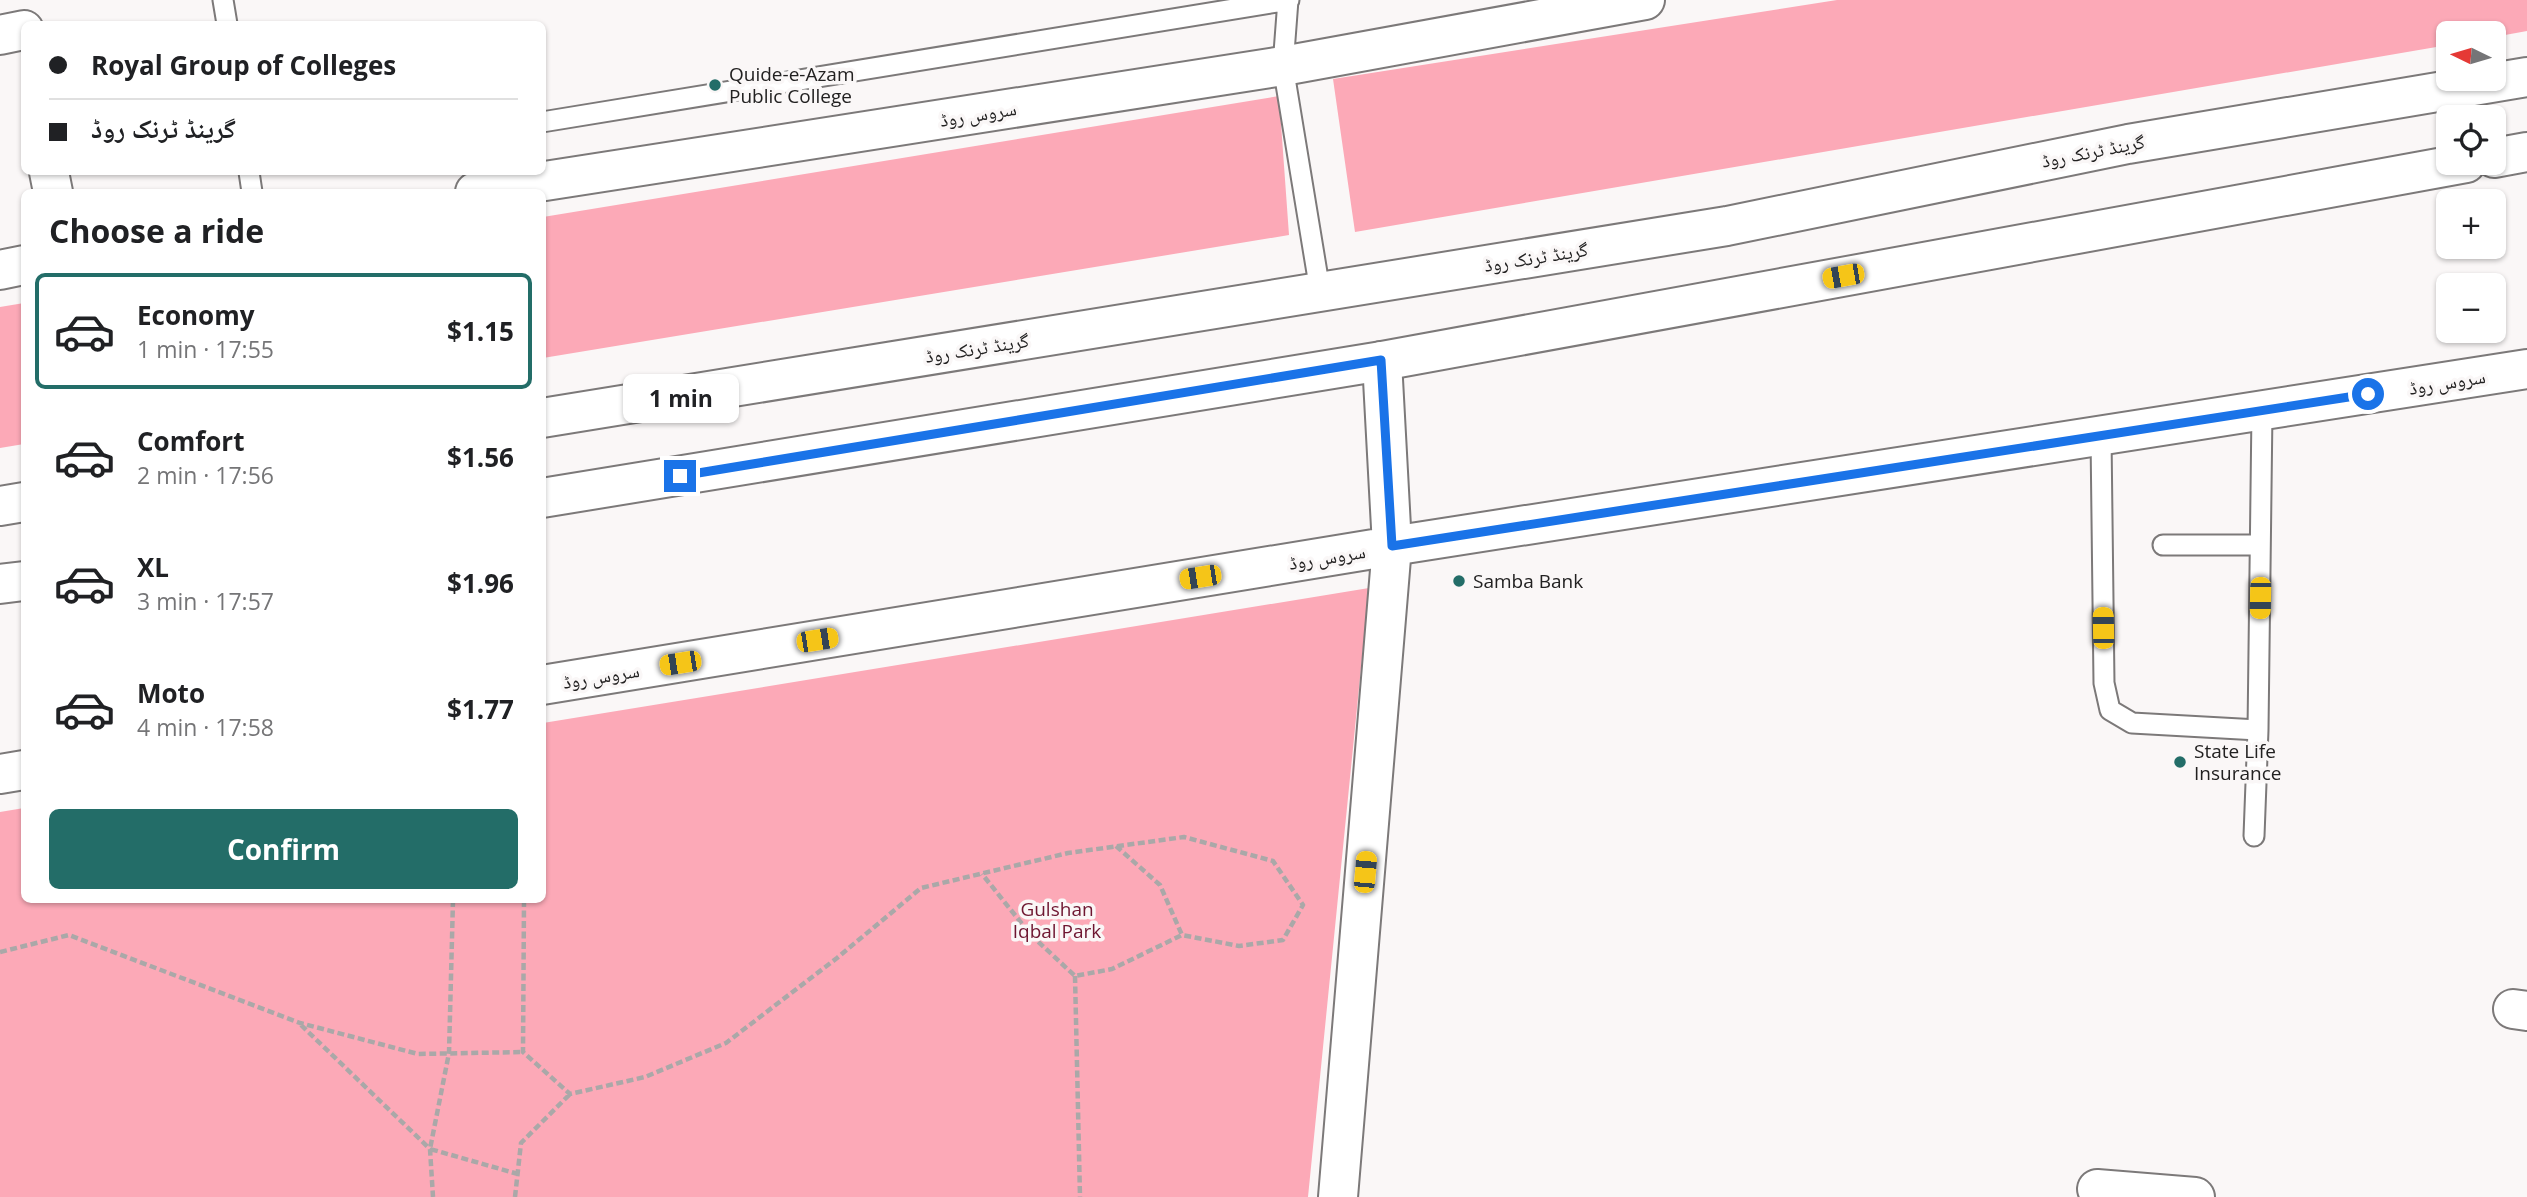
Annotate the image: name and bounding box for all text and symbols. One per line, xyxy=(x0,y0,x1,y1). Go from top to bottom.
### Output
north arrow xyxy=(2436,21,2506,91)
map controls xyxy=(2436,21,2506,343)
text: Royal Group of Colleges xyxy=(91,47,396,83)
place label: Quide-e-Azam Public College xyxy=(729,61,855,109)
marker: Quide-e-Azam Public College xyxy=(707,77,723,93)
street label: سروس روڈ xyxy=(938,95,1018,133)
button: locate xyxy=(2436,105,2506,175)
text: گرینڈ ٹرنک روڈ xyxy=(91,110,236,146)
street label: گرینڈ ٹرنک روڈ xyxy=(2039,128,2147,174)
button: + xyxy=(2436,189,2506,259)
text: Choose a ride xyxy=(49,209,264,252)
street label: گرینڈ ٹرنک روڈ xyxy=(1482,236,1590,278)
car xyxy=(1821,262,1866,290)
button: − xyxy=(2436,273,2506,343)
text: Economy xyxy=(137,297,255,333)
icon: car xyxy=(53,300,116,363)
text: $1.15 xyxy=(447,313,514,349)
street label: گرینڈ ٹرنک روڈ xyxy=(923,327,1031,369)
text: 1 min · 17:55 xyxy=(137,333,274,365)
street label: سروس روڈ xyxy=(2407,363,2487,401)
callout: 1 min xyxy=(622,374,738,424)
route start xyxy=(2352,378,2384,410)
text: 1 min xyxy=(649,382,713,414)
text: Comfort xyxy=(137,423,244,459)
icon: car xyxy=(53,426,116,489)
text: $1.56 xyxy=(447,439,514,475)
text: 2 min · 17:56 xyxy=(137,459,274,491)
route end xyxy=(664,460,696,492)
street label: سروس روڈ xyxy=(1287,538,1367,576)
text: XL xyxy=(137,549,169,585)
icon: car xyxy=(53,552,116,615)
car xyxy=(1178,563,1223,591)
text: $1.96 xyxy=(447,565,514,601)
place label: Samba Bank xyxy=(1473,568,1583,594)
marker: Samba Bank xyxy=(1451,573,1467,589)
car xyxy=(2250,577,2271,619)
text: 3 min · 17:57 xyxy=(137,585,274,617)
car xyxy=(2093,607,2114,649)
car xyxy=(795,626,840,654)
car xyxy=(658,649,703,677)
street label: سروس روڈ xyxy=(561,657,641,695)
text: Moto xyxy=(137,675,205,711)
icon: car xyxy=(53,678,116,741)
text: $1.77 xyxy=(447,691,514,727)
text: 4 min · 17:58 xyxy=(137,711,274,743)
place label: State Life Insurance xyxy=(2194,738,2281,786)
marker: State Life Insurance xyxy=(2172,754,2188,770)
button: Confirm xyxy=(49,809,518,889)
car xyxy=(1353,850,1378,894)
park label: Gulshan Iqbal Park xyxy=(1013,896,1101,944)

